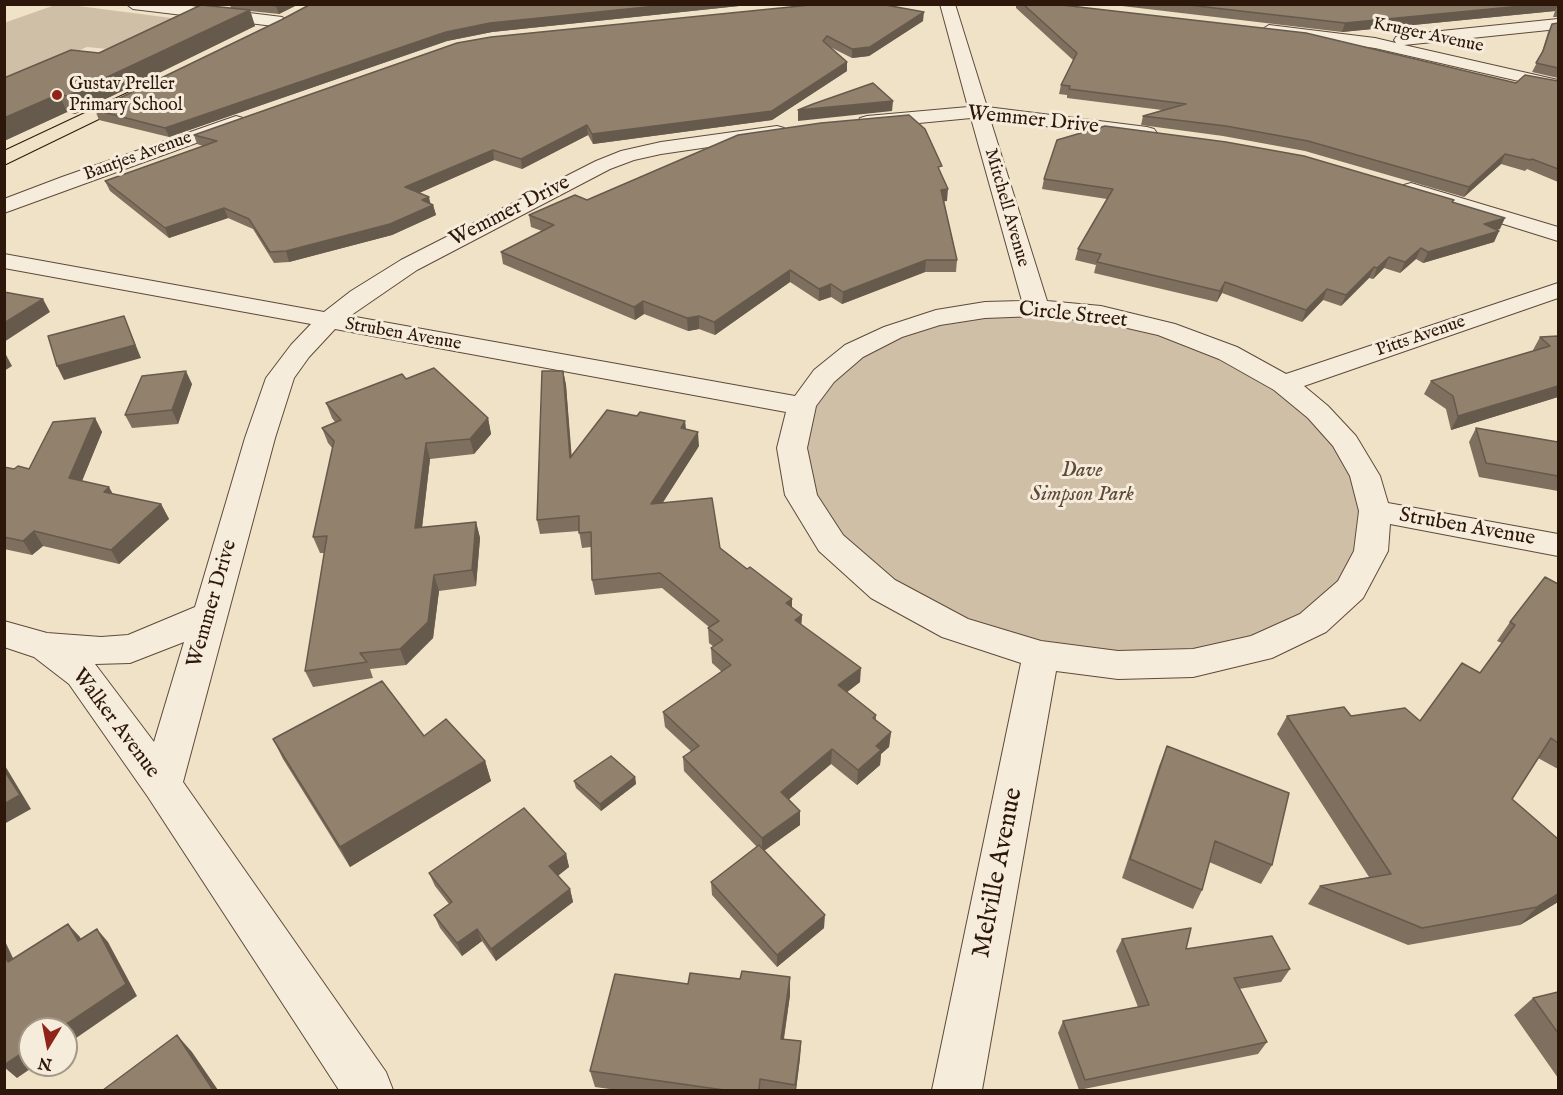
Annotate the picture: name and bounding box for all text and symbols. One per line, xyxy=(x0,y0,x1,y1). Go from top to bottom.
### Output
street label: Kruger Avenue xyxy=(1371,14,1485,58)
place label: Gustav Preller Primary School xyxy=(69,74,183,116)
marker: Gustav Preller Primary School xyxy=(50,88,64,102)
street label: Wemmer Drive xyxy=(966,102,1100,140)
street label: Bantjes Avenue xyxy=(81,127,195,187)
street label: Mitchell Avenue xyxy=(979,146,1033,270)
street label: Wemmer Drive xyxy=(446,171,574,253)
street label: Circle Street xyxy=(1017,298,1129,334)
street label: Pitts Avenue xyxy=(1374,312,1468,362)
street label: Struben Avenue xyxy=(343,314,463,356)
park label: Dave Simpson Park xyxy=(1030,459,1134,509)
street label: Struben Avenue xyxy=(1397,504,1537,552)
street label: Wemmer Drive xyxy=(183,537,243,671)
street label: Walker Avenue xyxy=(66,664,164,784)
street label: Melville Avenue xyxy=(967,785,1031,961)
north arrow xyxy=(18,1017,78,1077)
text: N xyxy=(37,1052,54,1074)

